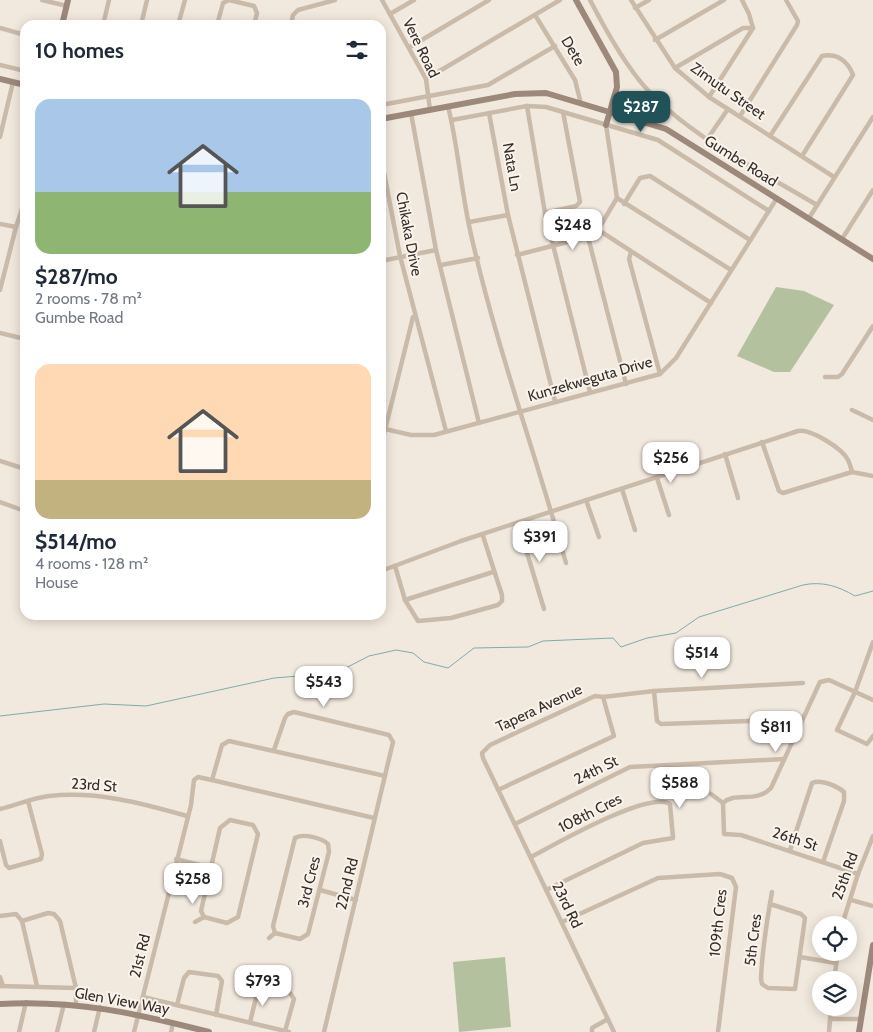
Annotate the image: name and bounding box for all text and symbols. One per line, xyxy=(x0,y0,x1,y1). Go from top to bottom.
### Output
street label: Vere Road xyxy=(399,15,443,81)
street label: Dete xyxy=(557,33,589,69)
icon: filters xyxy=(343,36,371,64)
text: 10 homes xyxy=(35,38,124,63)
street label: Zimutu Street xyxy=(687,59,769,123)
pin: $287 xyxy=(611,90,671,133)
text: $287 xyxy=(623,97,659,116)
icon: home xyxy=(158,131,248,221)
street label: Gumbe Road xyxy=(701,131,781,191)
street label: Nata Ln xyxy=(499,141,525,193)
street label: Chikaka Drive xyxy=(392,190,426,278)
pin: $248 xyxy=(543,208,603,251)
text: $248 xyxy=(554,215,592,234)
text: $287/mo xyxy=(35,264,118,289)
text: 2 rooms · 78 m² xyxy=(35,289,142,308)
text: Gumbe Road xyxy=(35,308,123,327)
street label: Kunzekweguta Drive xyxy=(526,353,655,405)
icon: home xyxy=(158,396,248,486)
pin: $256 xyxy=(641,442,701,484)
text: $256 xyxy=(653,448,689,467)
pin: $391 xyxy=(510,520,570,563)
text: $391 xyxy=(524,527,556,546)
text: $514/mo xyxy=(35,529,116,554)
text: 4 rooms · 128 m² xyxy=(35,554,148,573)
text: House xyxy=(35,573,78,592)
pin: $514 xyxy=(672,636,732,679)
text: $514 xyxy=(685,643,719,662)
pin: $543 xyxy=(294,666,354,708)
text: $543 xyxy=(306,672,342,691)
street label: Tapera Avenue xyxy=(493,680,585,736)
pin: $811 xyxy=(746,710,806,753)
text: $811 xyxy=(761,717,791,736)
street label: 24th St xyxy=(571,752,621,788)
pin: $588 xyxy=(650,766,710,809)
text: $588 xyxy=(661,773,699,792)
street label: 23rd St xyxy=(71,774,117,796)
street label: 108th Cres xyxy=(555,789,625,837)
street label: 26th St xyxy=(770,823,820,855)
street label: 25th Rd xyxy=(828,850,862,902)
street label: 3rd Cres xyxy=(294,855,324,909)
street label: 22nd Rd xyxy=(332,856,362,912)
pin: $258 xyxy=(163,862,223,905)
text: $258 xyxy=(175,869,211,888)
street label: 23rd Rd xyxy=(548,879,586,931)
street label: 109th Cres xyxy=(705,888,731,958)
street label: 5th Cres xyxy=(741,913,765,967)
map controls xyxy=(812,916,857,1016)
button: locate xyxy=(812,916,857,961)
street label: 21st Rd xyxy=(126,932,154,980)
pin: $793 xyxy=(233,964,293,1007)
text: $793 xyxy=(245,971,281,990)
button: layers xyxy=(812,971,857,1016)
street label: Glen View Way xyxy=(73,984,171,1018)

